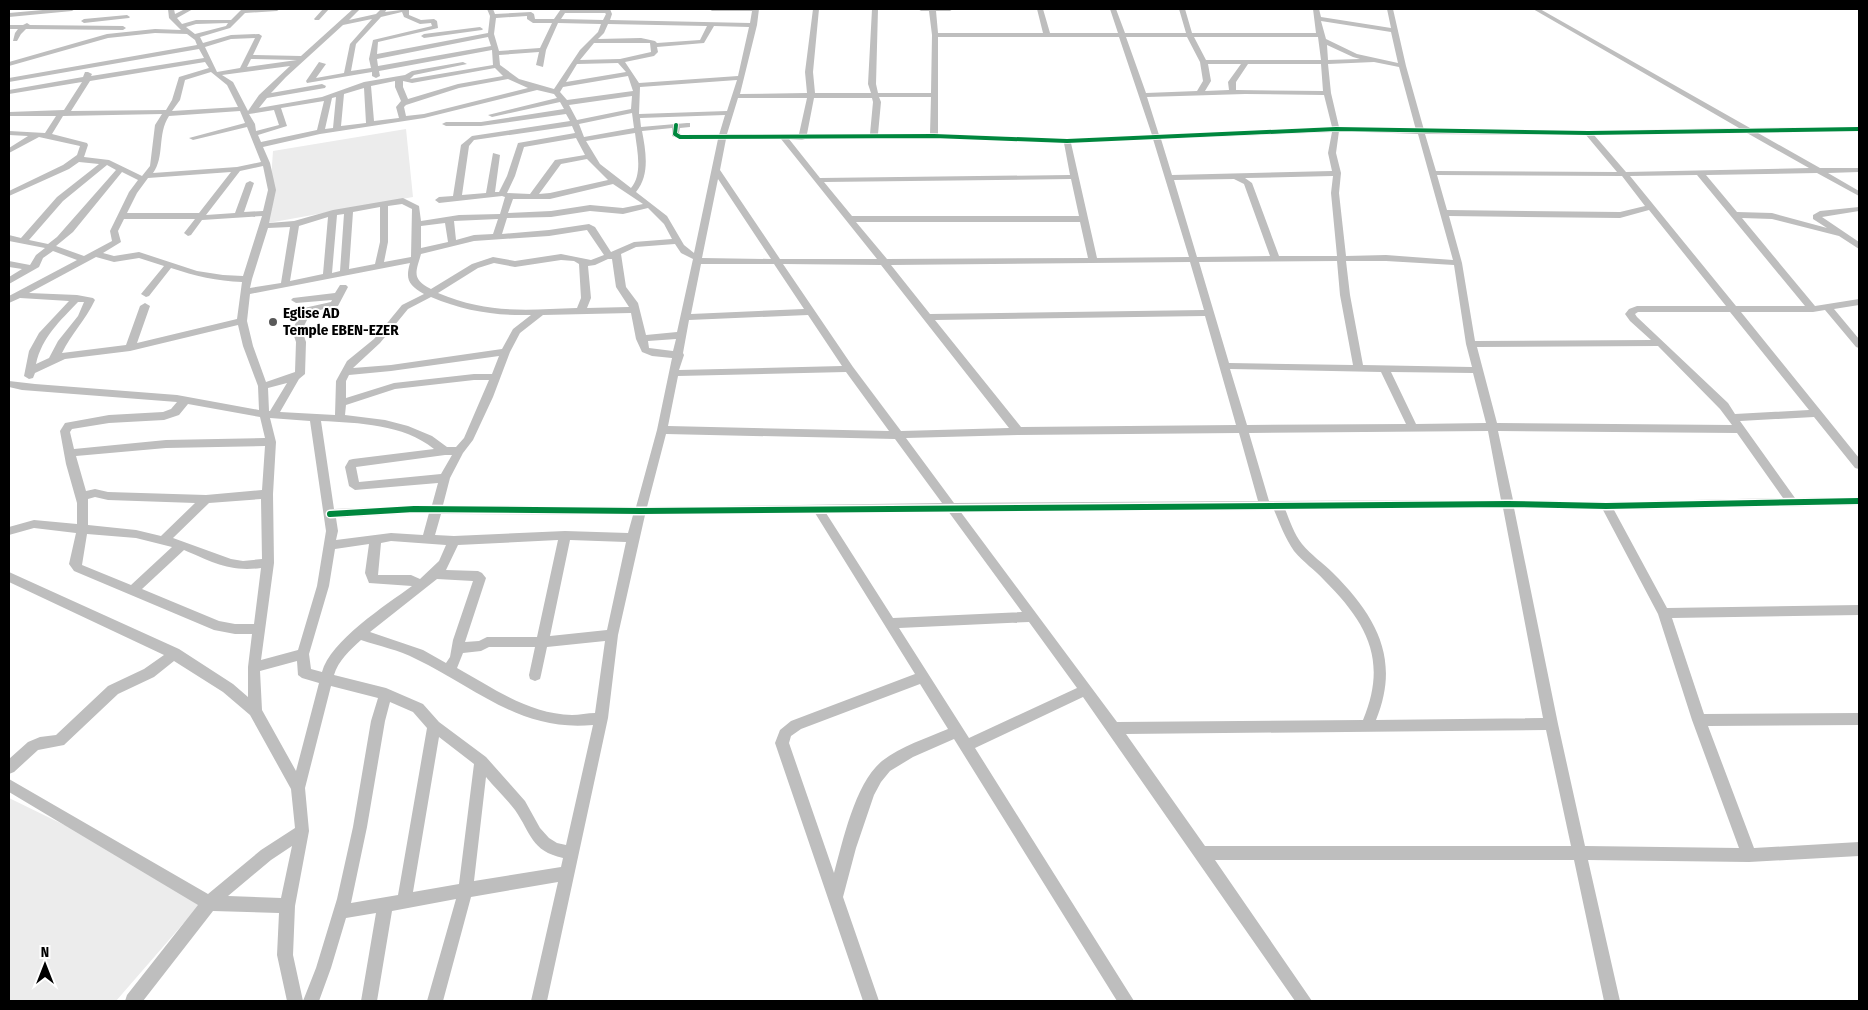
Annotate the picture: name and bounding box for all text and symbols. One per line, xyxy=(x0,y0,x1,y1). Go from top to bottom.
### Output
place label: Eglise AD Temple EBEN-EZER xyxy=(283,304,399,339)
marker: Eglise AD Temple EBEN-EZER xyxy=(267,316,279,328)
north arrow xyxy=(20,940,70,990)
text: N xyxy=(41,944,49,961)

